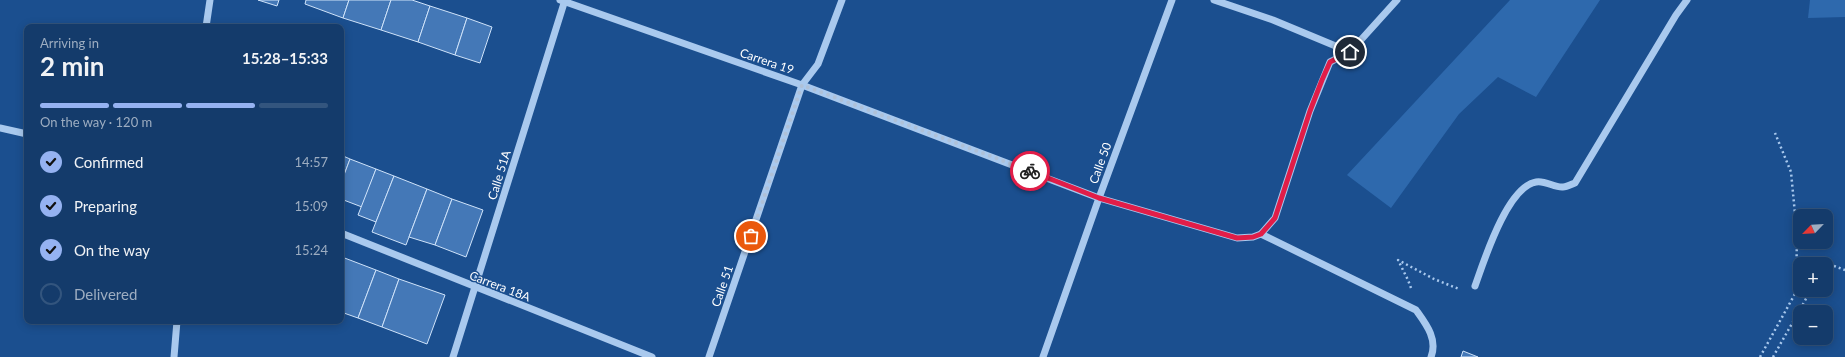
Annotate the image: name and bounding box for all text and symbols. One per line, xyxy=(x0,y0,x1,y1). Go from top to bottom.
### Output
text: Arriving in xyxy=(40,35,99,51)
pin xyxy=(1333,35,1367,69)
icon: home xyxy=(1339,41,1361,63)
street label: Carrera 19 xyxy=(738,45,796,77)
text: 15:28–15:33 xyxy=(242,49,328,67)
text: 2 min xyxy=(40,50,104,82)
text: On the way · 120 m xyxy=(40,114,152,130)
street label: Calle 50 xyxy=(1086,140,1114,186)
street label: Calle 51A xyxy=(484,148,514,202)
icon: check xyxy=(40,151,62,173)
courier xyxy=(1010,151,1050,191)
text: Confirmed xyxy=(74,153,143,171)
text: 14:57 xyxy=(295,154,328,170)
icon: bike xyxy=(1019,160,1041,182)
icon: check xyxy=(40,195,62,217)
text: Preparing xyxy=(74,197,137,215)
text: 15:09 xyxy=(295,198,328,214)
north arrow xyxy=(1793,209,1833,249)
map controls xyxy=(1793,209,1833,345)
pin xyxy=(734,219,768,253)
icon: bag xyxy=(740,225,762,247)
icon: check xyxy=(40,239,62,261)
text: On the way xyxy=(74,241,150,259)
text: 15:24 xyxy=(295,242,328,258)
button: + xyxy=(1793,257,1833,297)
street label: Calle 51 xyxy=(708,263,736,309)
street label: Carrera 18A xyxy=(467,267,533,305)
text: Delivered xyxy=(74,285,137,303)
button: − xyxy=(1793,305,1833,345)

